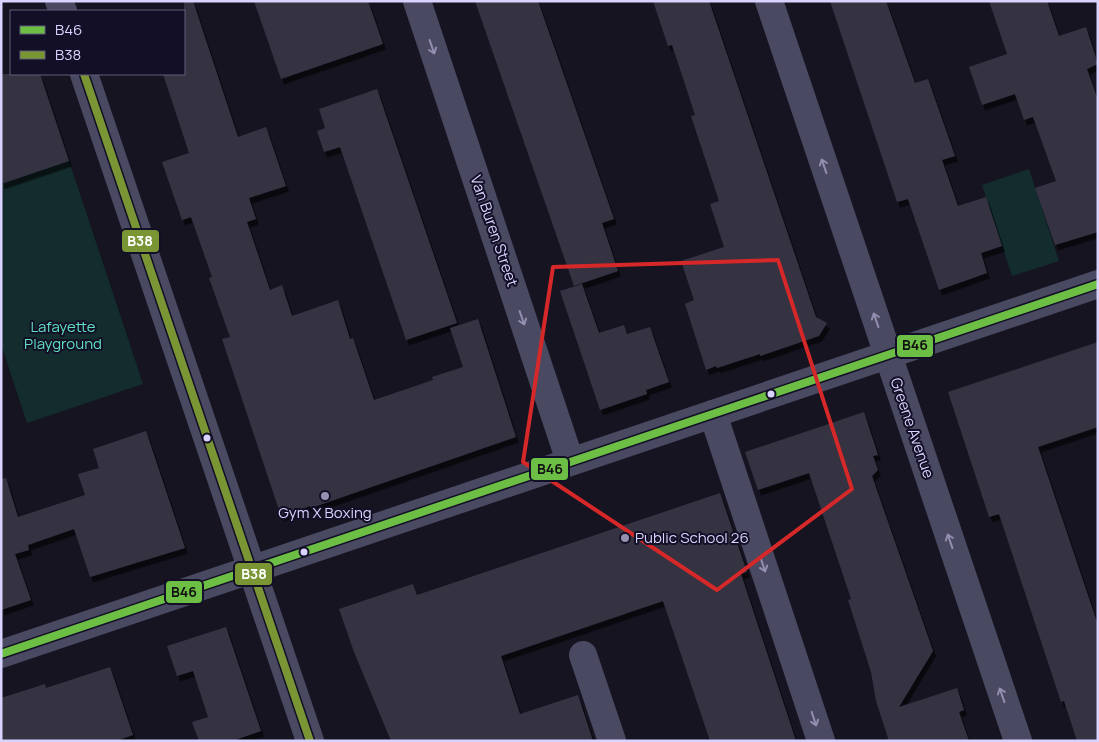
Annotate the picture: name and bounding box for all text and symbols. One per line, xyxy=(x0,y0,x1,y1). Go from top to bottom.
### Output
legend xyxy=(10,10,185,75)
text: B46 xyxy=(55,19,82,40)
one-way arrow xyxy=(428,39,437,55)
text: B38 xyxy=(55,44,81,65)
one-way arrow xyxy=(819,159,828,174)
street label: Van Buren Street xyxy=(466,172,523,289)
line badge: B38 xyxy=(121,229,160,253)
text: B38 xyxy=(127,231,153,250)
one-way arrow xyxy=(518,309,528,325)
one-way arrow xyxy=(871,313,880,328)
park label: Lafayette Playground xyxy=(24,316,102,354)
line badge: B46 xyxy=(896,334,934,358)
text: B46 xyxy=(902,335,928,354)
street label: Greene Avenue xyxy=(885,375,940,481)
unlabelled marker xyxy=(766,389,776,399)
unlabelled marker xyxy=(202,433,212,443)
line badge: B46 xyxy=(530,457,569,481)
text: B46 xyxy=(537,459,563,478)
marker: Gym X Boxing xyxy=(319,490,331,502)
place label: Gym X Boxing xyxy=(278,502,372,523)
place label: Public School 26 xyxy=(635,527,749,548)
marker: Public School 26 xyxy=(619,532,631,544)
one-way arrow xyxy=(945,533,955,549)
unlabelled marker xyxy=(299,547,309,557)
one-way arrow xyxy=(759,557,768,572)
line badge: B38 xyxy=(234,562,273,586)
text: B38 xyxy=(241,564,267,583)
line badge: B46 xyxy=(165,580,203,604)
text: B46 xyxy=(171,582,197,601)
one-way arrow xyxy=(997,687,1006,703)
one-way arrow xyxy=(809,711,819,727)

